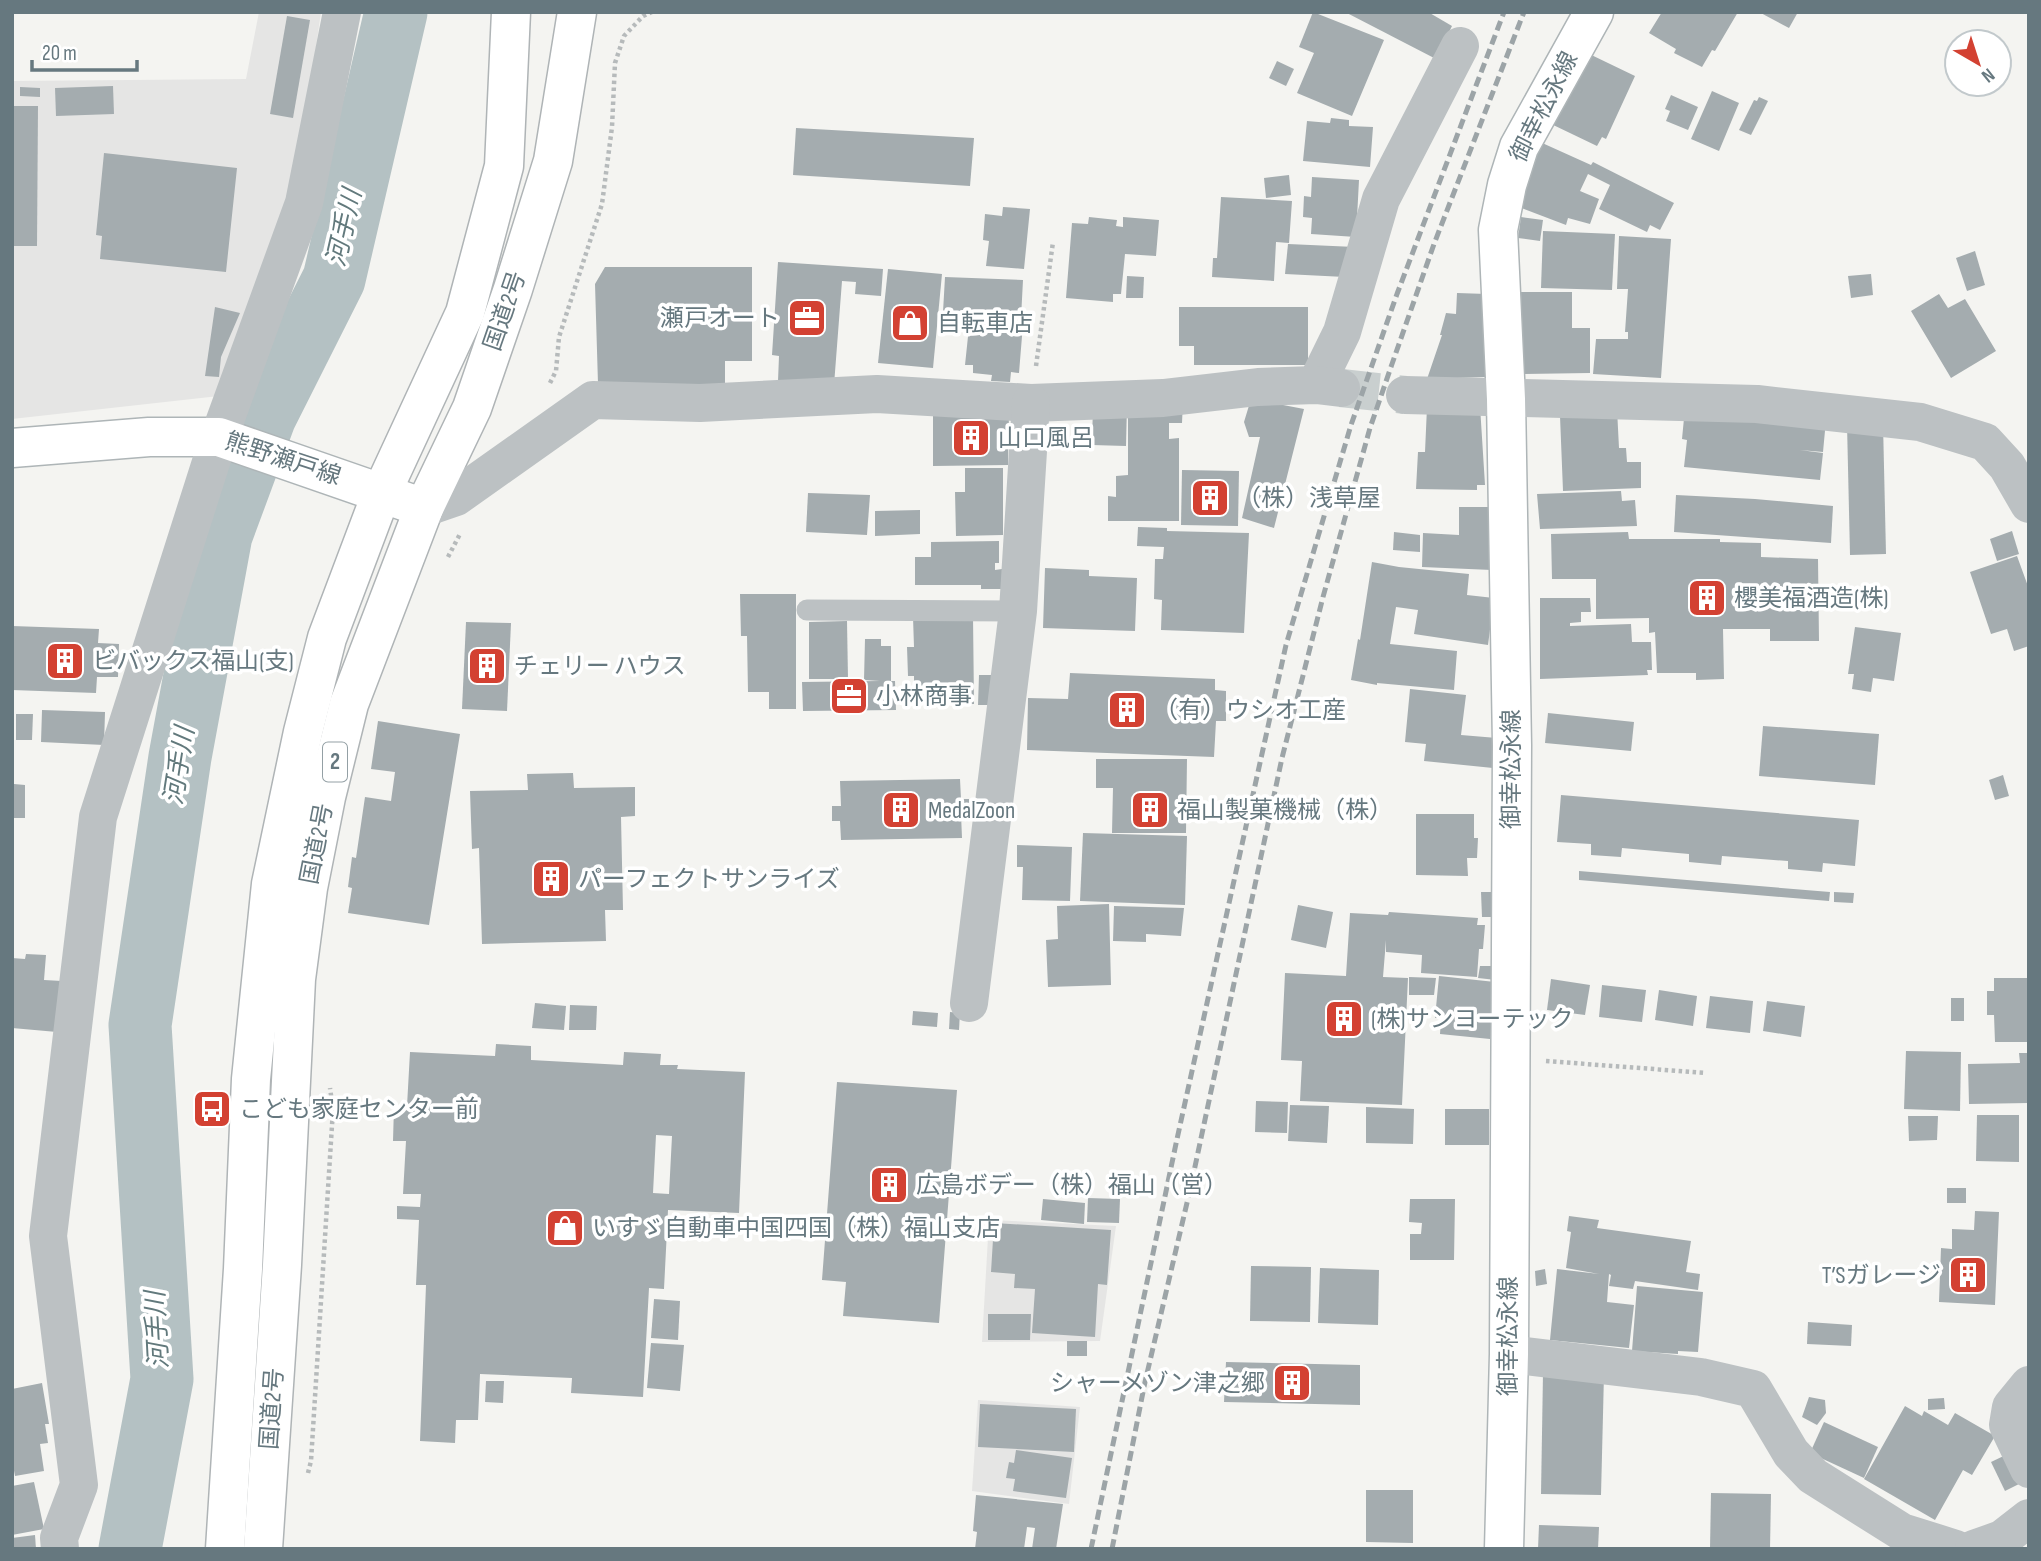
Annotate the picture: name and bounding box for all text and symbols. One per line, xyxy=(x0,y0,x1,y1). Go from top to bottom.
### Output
scale bar xyxy=(32,28,136,72)
north arrow xyxy=(1943,28,2013,98)
text: 20 m xyxy=(42,41,77,66)
street label: 御幸松永線 xyxy=(1504,47,1584,167)
text: N xyxy=(1977,63,1999,87)
water label: 河手川 xyxy=(321,184,370,269)
street label: 国道2号 xyxy=(478,268,532,354)
office icon: 瀬戸オート xyxy=(786,297,828,339)
shop icon: 自転車店 xyxy=(889,302,931,344)
place label: 瀬戸オート xyxy=(660,304,780,333)
place label: 自転車店 xyxy=(937,309,1033,338)
building icon: 山口風呂 xyxy=(950,417,992,459)
place label: 山口風呂 xyxy=(998,424,1094,453)
street label: 熊野瀬戸線 xyxy=(221,427,345,491)
building icon: （株）浅草屋 xyxy=(1189,477,1231,519)
place label: （株）浅草屋 xyxy=(1237,484,1381,513)
building icon: 櫻美福酒造(株) xyxy=(1686,577,1728,619)
place label: 櫻美福酒造(株) xyxy=(1734,584,1888,613)
building icon: ビバックス福山(支) xyxy=(44,640,86,682)
building icon: チェリー ハウス xyxy=(466,645,508,687)
place label: ビバックス福山(支) xyxy=(92,647,294,676)
place label: チェリー ハウス xyxy=(514,652,686,681)
office icon: 小林商事 xyxy=(828,675,870,717)
place label: 小林商事 xyxy=(876,682,972,711)
building icon: （有）ウシオ工産 xyxy=(1106,689,1148,731)
place label: （有）ウシオ工産 xyxy=(1154,696,1346,725)
street label: 御幸松永線 xyxy=(1497,709,1526,829)
water label: 河手川 xyxy=(159,722,202,807)
road number: 2 xyxy=(323,742,347,782)
building icon: MedalZoon xyxy=(880,789,922,831)
building icon: 福山製菓機械（株） xyxy=(1129,789,1171,831)
place label: MedalZoon xyxy=(928,796,1015,825)
place label: 福山製菓機械（株） xyxy=(1177,796,1393,825)
street label: 国道2号 xyxy=(295,801,339,887)
building icon: パーフェクトサンライズ xyxy=(530,858,572,900)
place label: パーフェクトサンライズ xyxy=(578,865,840,894)
building icon: (株)サンヨーテック xyxy=(1323,998,1365,1040)
place label: (株)サンヨーテック xyxy=(1371,1005,1573,1034)
bus stop icon: こども家庭センター前 xyxy=(191,1088,233,1130)
place label: こども家庭センター前 xyxy=(239,1095,479,1124)
building icon: 広島ボデー（株）福山（営） xyxy=(868,1164,910,1206)
place label: 広島ボデー（株）福山（営） xyxy=(916,1171,1228,1200)
shop icon: いすゞ自動車中国四国（株）福山支店 xyxy=(544,1207,586,1249)
place label: いすゞ自動車中国四国（株）福山支店 xyxy=(592,1214,1000,1243)
building icon: T’Sガレージ xyxy=(1947,1254,1989,1296)
place label: T’Sガレージ xyxy=(1822,1261,1941,1290)
street label: 御幸松永線 xyxy=(1494,1276,1523,1396)
water label: 河手川 xyxy=(140,1287,176,1370)
building icon: シャーメゾン津之郷 xyxy=(1271,1362,1313,1404)
street label: 国道2号 xyxy=(255,1367,289,1451)
place label: シャーメゾン津之郷 xyxy=(1050,1369,1265,1398)

